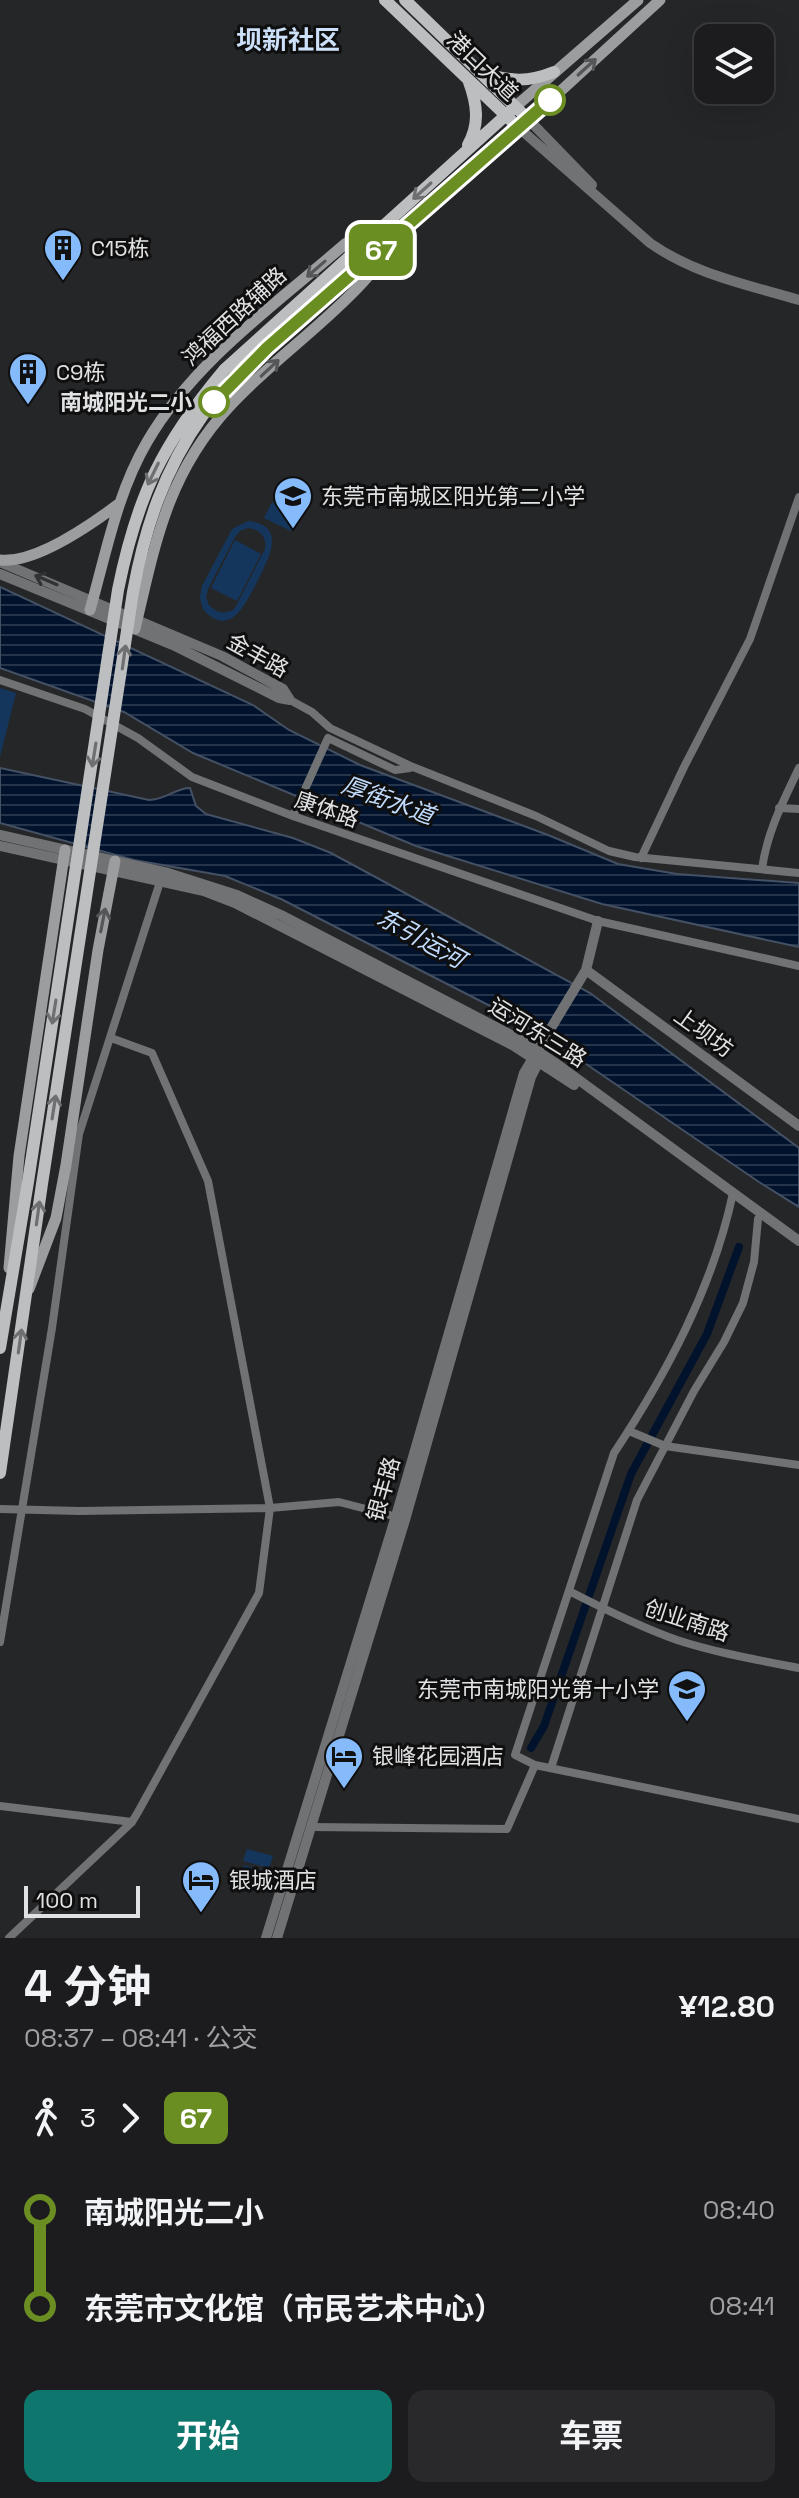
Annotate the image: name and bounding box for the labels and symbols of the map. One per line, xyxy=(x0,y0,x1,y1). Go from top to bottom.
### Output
district label: 坝新社区 xyxy=(236,23,340,57)
street label: 港口大道 xyxy=(442,25,524,107)
one-way arrow xyxy=(576,58,596,76)
unlabelled marker xyxy=(535,85,565,115)
one-way arrow xyxy=(412,182,432,200)
line badge: 67 xyxy=(345,224,417,276)
building icon: C15栋 xyxy=(42,227,84,282)
place label: C15栋 xyxy=(91,234,150,262)
one-way arrow xyxy=(306,260,326,278)
street label: 鸿福西路辅路 xyxy=(176,261,292,371)
building icon: C9栋 xyxy=(7,351,49,406)
place label: C9栋 xyxy=(56,358,106,386)
one-way arrow xyxy=(260,360,280,378)
marker: 南城阳光二小 xyxy=(199,387,229,417)
place label: 南城阳光二小 xyxy=(60,388,192,416)
one-way arrow xyxy=(145,462,160,486)
school or university icon: 东莞市南城区阳光第二小学 xyxy=(272,475,314,530)
place label: 东莞市南城区阳光第二小学 xyxy=(321,482,585,510)
one-way arrow xyxy=(34,571,59,586)
street label: 金丰路 xyxy=(222,627,294,683)
one-way arrow xyxy=(117,645,132,670)
one-way arrow xyxy=(86,742,101,767)
water label: 厚街水道 xyxy=(338,769,441,832)
street label: 康体路 xyxy=(291,785,363,833)
water label: 东引运河 xyxy=(372,901,474,977)
one-way arrow xyxy=(97,908,112,934)
street label: 运河东三路 xyxy=(484,991,592,1073)
one-way arrow xyxy=(46,999,61,1024)
street label: 上坝坊 xyxy=(669,1001,739,1063)
one-way arrow xyxy=(47,1095,62,1121)
one-way arrow xyxy=(31,1201,46,1226)
one-way arrow xyxy=(13,1328,28,1354)
street label: 银丰路 xyxy=(360,1453,406,1525)
street label: 创业南路 xyxy=(641,1593,733,1647)
school or university icon: 东莞市南城阳光第十小学 xyxy=(666,1668,708,1723)
place label: 东莞市南城阳光第十小学 xyxy=(417,1675,659,1703)
hotel icon: 银峰花园酒店 xyxy=(323,1735,365,1790)
place label: 银峰花园酒店 xyxy=(372,1742,504,1770)
hotel icon: 银城酒店 xyxy=(180,1859,222,1914)
place label: 银城酒店 xyxy=(229,1866,317,1894)
scale bar xyxy=(24,1882,140,1918)

